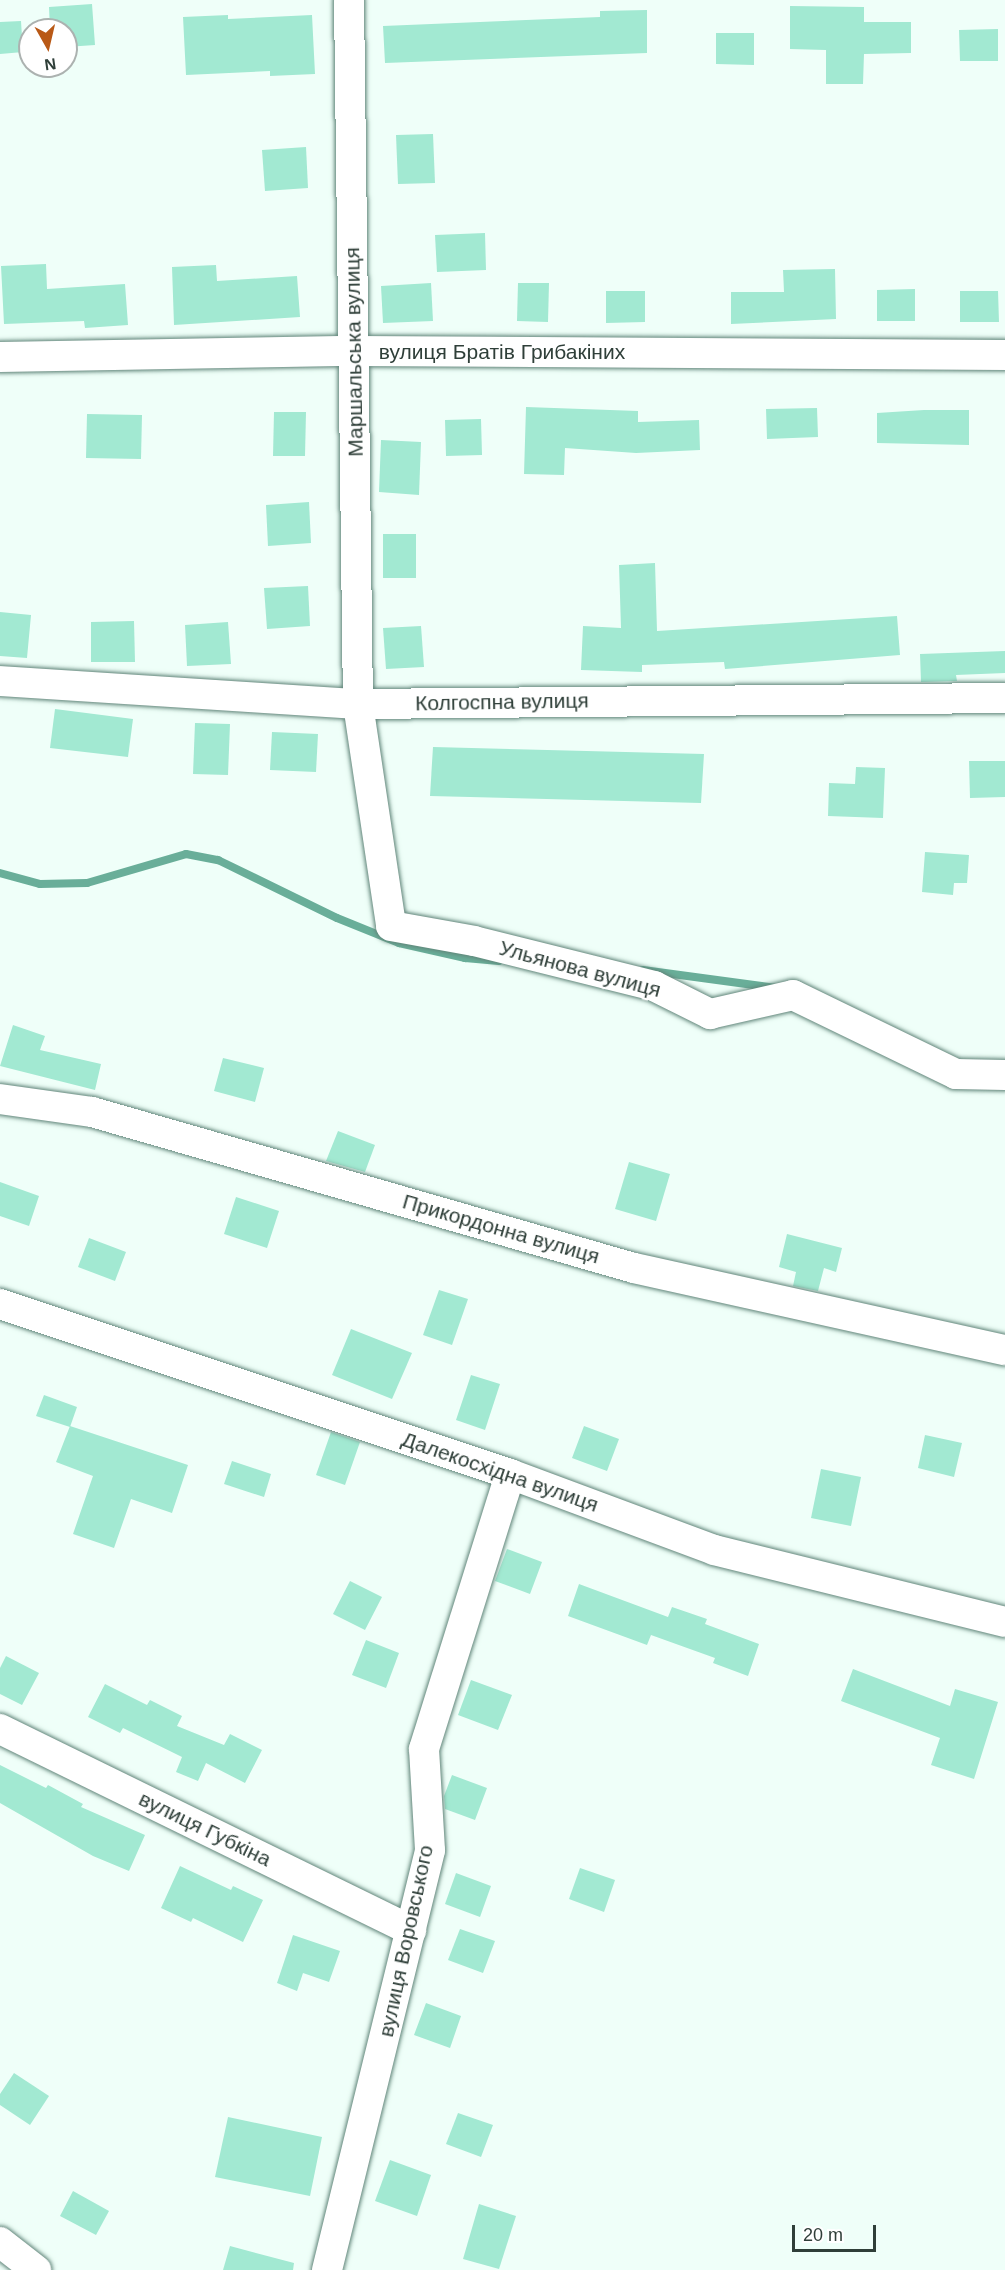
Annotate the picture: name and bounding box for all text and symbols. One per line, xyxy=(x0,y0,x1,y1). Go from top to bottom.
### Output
north arrow xyxy=(18,18,78,78)
text: N xyxy=(43,55,57,74)
street label: Маршальська вулиця xyxy=(340,247,368,457)
street label: вулиця Братів Грибакіних xyxy=(379,339,625,365)
street label: Колгоспна вулиця xyxy=(415,688,589,716)
street label: Ульянова вулиця xyxy=(496,935,664,1003)
street label: Прикордонна вулиця xyxy=(400,1189,602,1269)
street label: Далекосхідна вулиця xyxy=(398,1427,602,1517)
street label: вулиця Губкіна xyxy=(135,1786,275,1872)
street label: вулиця Воровського xyxy=(373,1843,439,2039)
scale bar xyxy=(795,2213,879,2251)
text: 20 m xyxy=(803,2225,843,2245)

